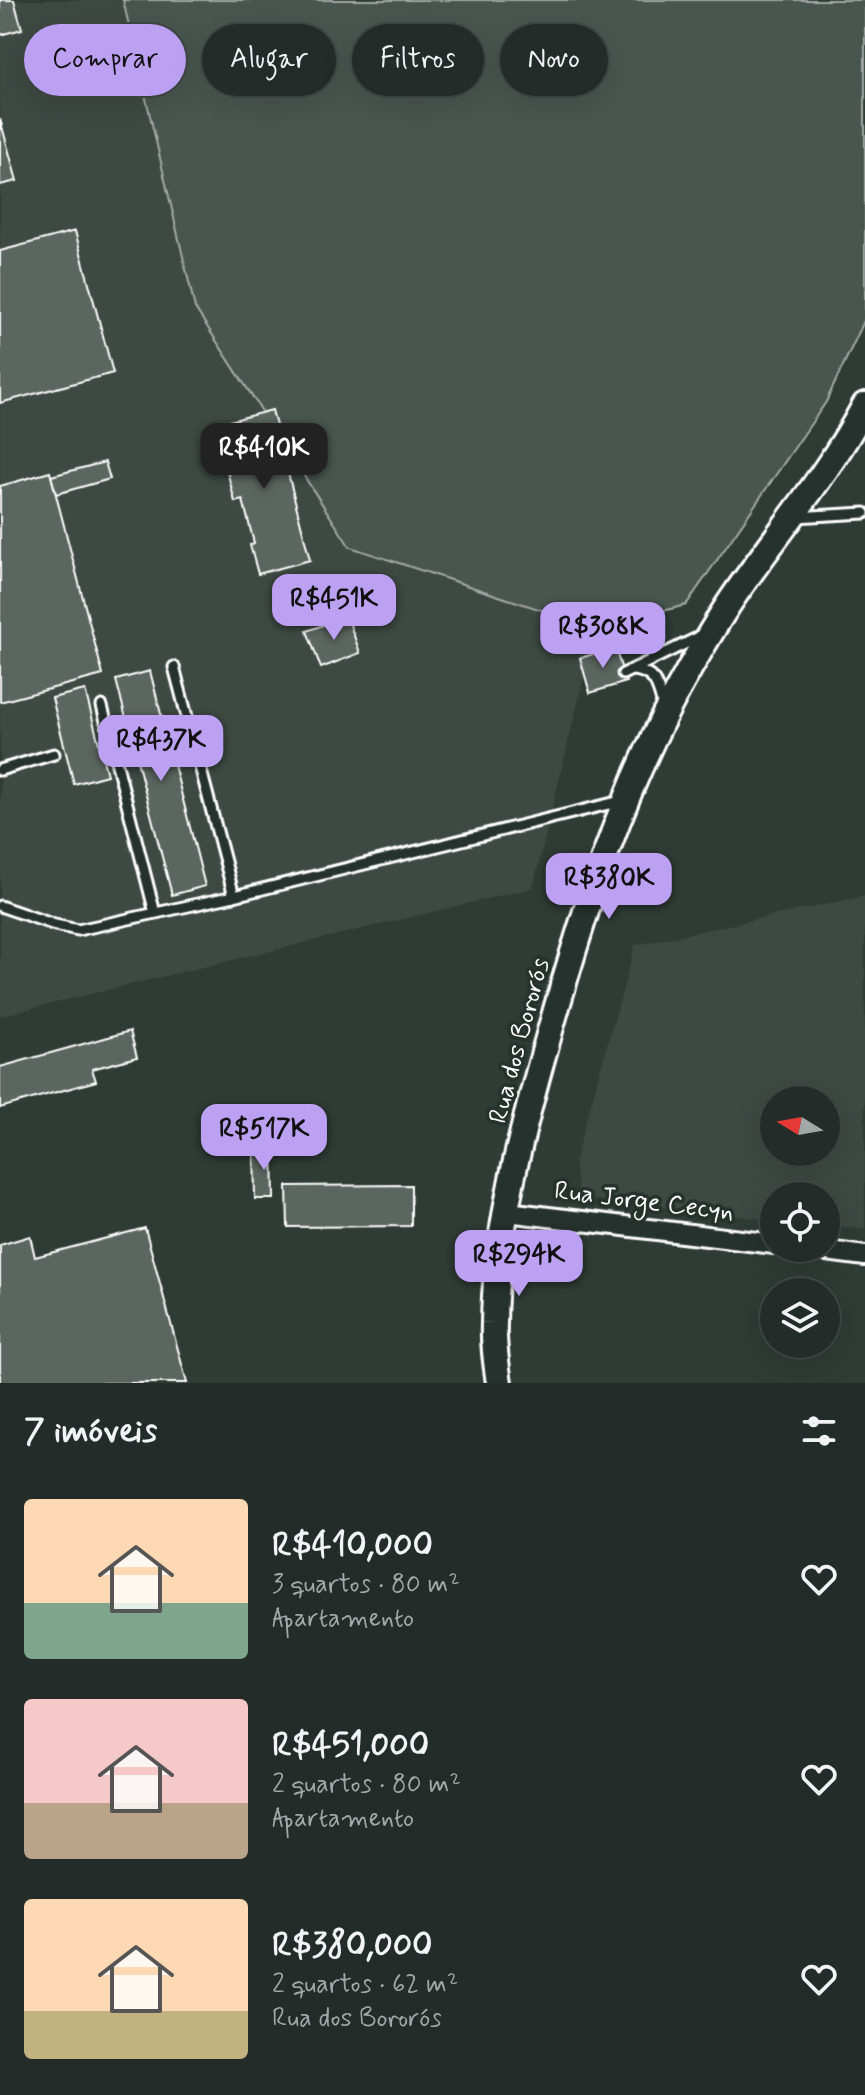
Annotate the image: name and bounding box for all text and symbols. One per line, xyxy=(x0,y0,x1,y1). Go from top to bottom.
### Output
chip: Comprar xyxy=(24,24,186,96)
chip: Alugar xyxy=(202,24,336,96)
chip: Filtros xyxy=(352,24,484,96)
chip: Novo xyxy=(500,24,608,96)
pin: R$410K xyxy=(199,423,329,491)
text: R$410K xyxy=(219,432,309,466)
pin: R$451K xyxy=(269,574,399,642)
text: R$451K xyxy=(290,583,378,617)
pin: R$308K xyxy=(538,602,668,670)
text: R$308K xyxy=(558,611,648,645)
pin: R$437K xyxy=(96,715,226,783)
text: R$437K xyxy=(116,724,206,758)
pin: R$380K xyxy=(544,853,674,921)
text: R$380K xyxy=(564,862,654,896)
street label: Rua dos Bororós xyxy=(482,955,558,1127)
north arrow xyxy=(760,1086,840,1166)
map controls xyxy=(760,1086,840,1358)
pin: R$517K xyxy=(199,1104,329,1172)
text: R$517K xyxy=(219,1113,309,1147)
street label: Rua Jorge Cecyn xyxy=(552,1174,736,1232)
button: locate xyxy=(760,1182,840,1262)
pin: R$294K xyxy=(454,1230,584,1298)
text: R$294K xyxy=(473,1239,565,1273)
button: layers xyxy=(760,1278,840,1358)
text: 7 imóveis xyxy=(24,1409,157,1454)
icon: filters xyxy=(797,1409,841,1453)
text: R$410,000 xyxy=(272,1523,433,1568)
icon: home xyxy=(88,1531,184,1627)
icon: heart xyxy=(797,1557,841,1601)
text: 3 quartos · 80 m² xyxy=(272,1568,460,1602)
text: Apartamento xyxy=(272,1602,414,1636)
text: R$451,000 xyxy=(272,1723,429,1768)
icon: home xyxy=(88,1731,184,1827)
icon: heart xyxy=(797,1757,841,1801)
text: 2 quartos · 80 m² xyxy=(272,1768,461,1802)
text: Apartamento xyxy=(272,1802,414,1836)
text: R$380,000 xyxy=(272,1923,433,1968)
icon: home xyxy=(88,1931,184,2027)
icon: heart xyxy=(797,1957,841,2001)
text: 2 quartos · 62 m² xyxy=(272,1968,458,2002)
text: Rua dos Bororós xyxy=(272,2002,442,2036)

